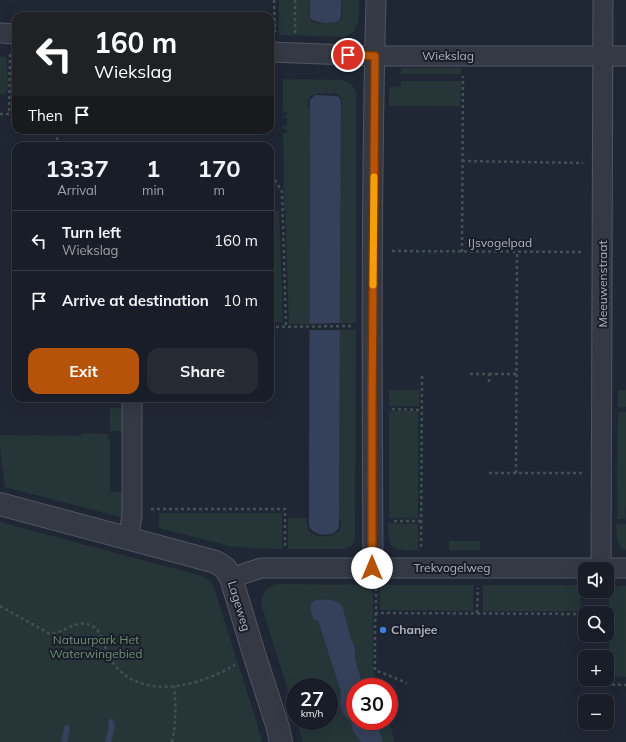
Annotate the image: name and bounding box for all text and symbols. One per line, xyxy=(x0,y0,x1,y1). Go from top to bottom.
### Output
text: 160 m xyxy=(94,25,177,60)
icon: left xyxy=(28,28,80,80)
pin xyxy=(331,38,365,72)
icon: arrive xyxy=(337,44,359,66)
street label: Wiekslag xyxy=(422,48,474,63)
text: Wiekslag xyxy=(94,60,172,83)
icon: arrive xyxy=(71,104,93,126)
text: Then xyxy=(28,106,63,125)
text: 13:37 xyxy=(45,153,109,183)
text: 1 xyxy=(146,153,160,183)
text: 170 xyxy=(198,153,241,183)
text: Arrival xyxy=(57,182,97,198)
text: min xyxy=(142,182,164,198)
text: m xyxy=(213,182,225,198)
text: Turn left xyxy=(62,223,121,242)
icon: left xyxy=(28,230,50,252)
text: 160 m xyxy=(214,231,258,250)
street label: IJsvogelpad xyxy=(468,235,532,250)
street label: Meeuwenstraat xyxy=(595,240,610,328)
text: Wiekslag xyxy=(62,242,118,258)
icon: arrive xyxy=(28,290,50,312)
text: Arrive at destination xyxy=(62,291,209,310)
text: 10 m xyxy=(223,291,258,310)
button: Exit xyxy=(28,348,139,394)
button: Share xyxy=(147,348,258,394)
position arrow xyxy=(351,547,393,589)
street label: Trekvogelweg xyxy=(414,560,490,575)
map controls xyxy=(578,562,614,730)
button: sound xyxy=(578,562,614,598)
street label: Lageweg xyxy=(225,579,254,633)
button: search xyxy=(578,606,614,642)
place label: Chanjee xyxy=(391,622,438,637)
marker: Chanjee xyxy=(378,625,388,635)
park label: Natuurpark Het Waterwingebied xyxy=(49,632,143,661)
button: + xyxy=(578,650,614,686)
speed limit sign: 30 xyxy=(346,678,398,730)
text: 27 xyxy=(300,686,324,711)
button: − xyxy=(578,694,614,730)
text: km/h xyxy=(301,707,323,720)

